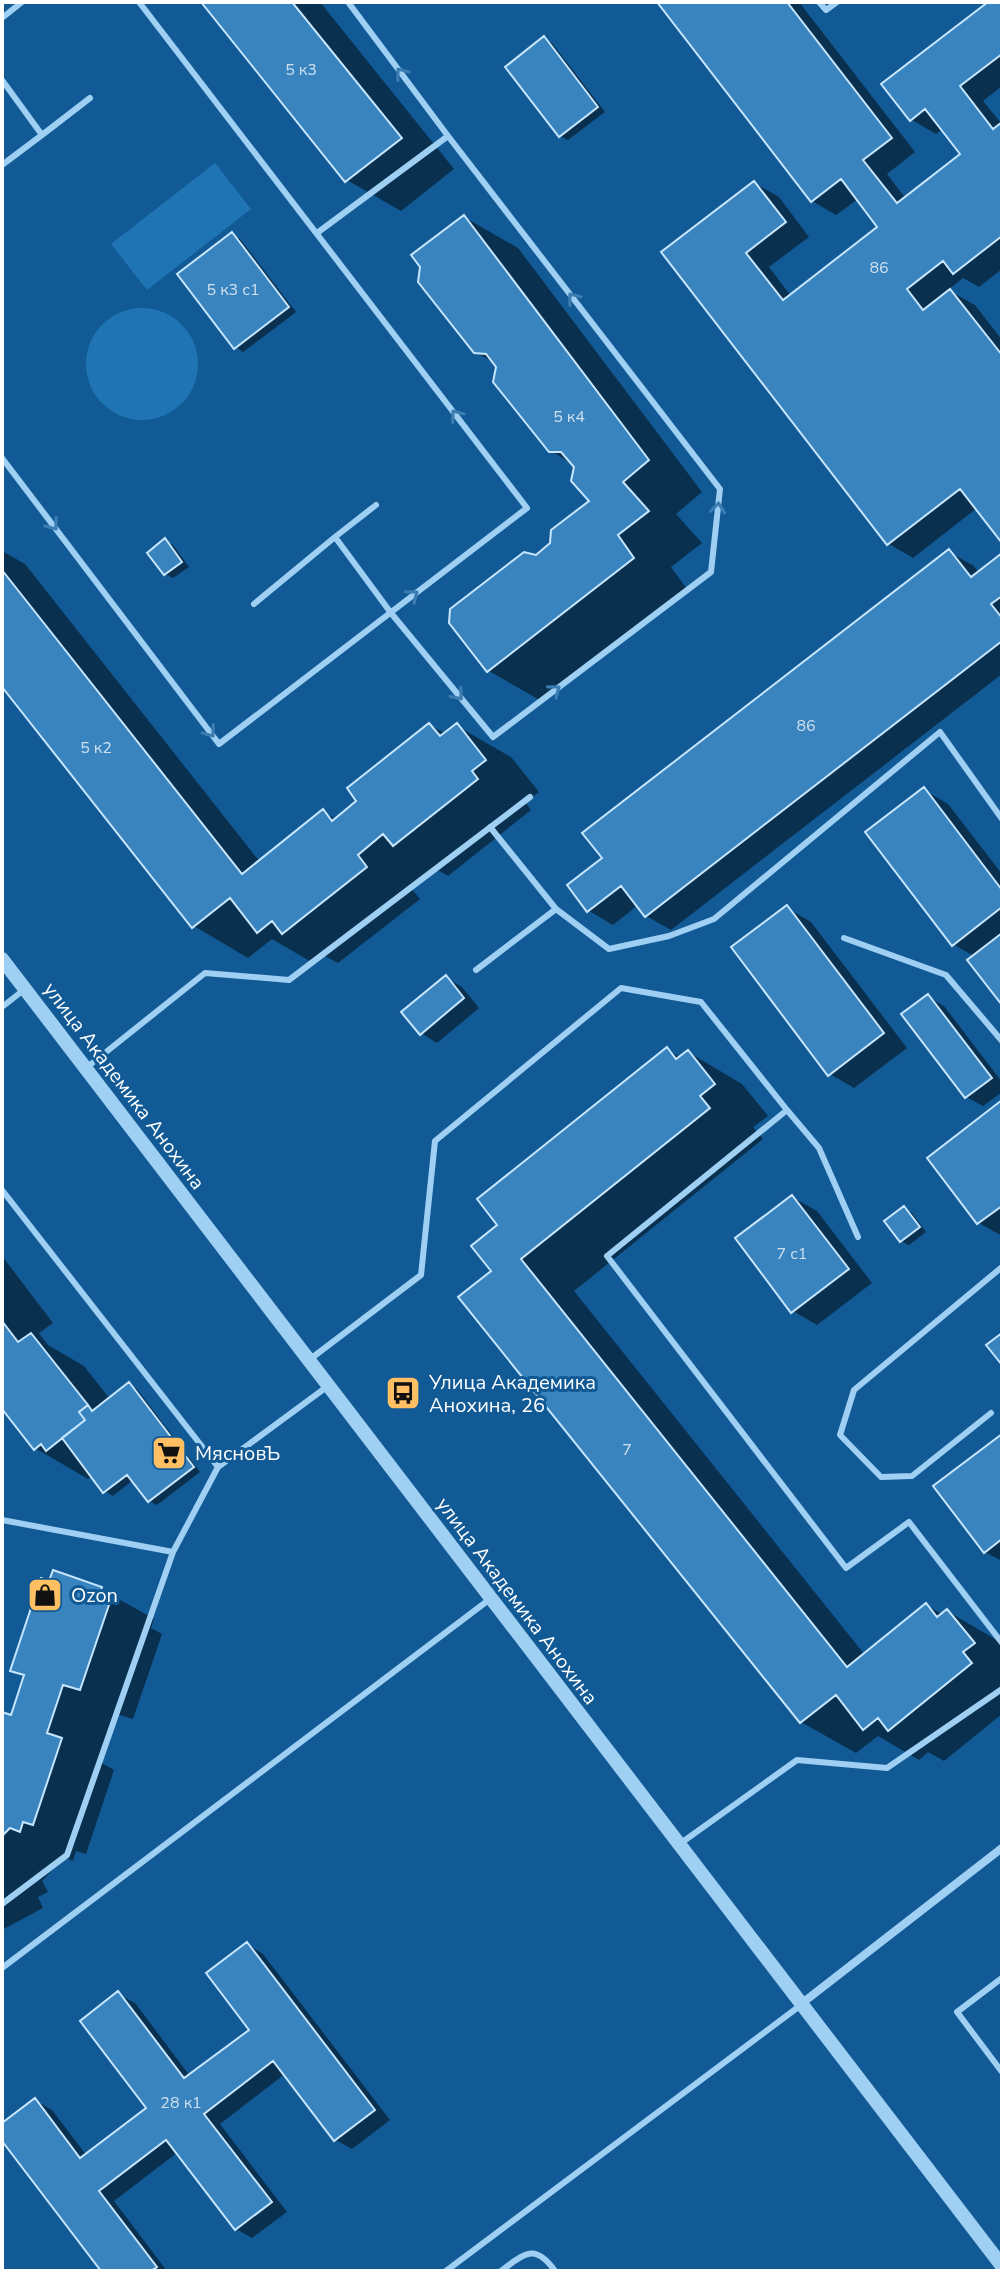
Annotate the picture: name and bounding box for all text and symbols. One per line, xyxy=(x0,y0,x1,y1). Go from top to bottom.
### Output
house number: 5 к3 xyxy=(285,59,317,81)
one-way arrow xyxy=(397,68,411,82)
house number: 86 xyxy=(869,257,889,279)
house number: 5 к3 с1 xyxy=(206,279,260,301)
one-way arrow xyxy=(568,292,582,307)
house number: 5 к4 xyxy=(553,406,585,428)
one-way arrow xyxy=(452,410,466,424)
one-way arrow xyxy=(710,501,727,514)
one-way arrow xyxy=(43,516,57,531)
one-way arrow xyxy=(405,591,419,605)
one-way arrow xyxy=(448,685,463,700)
one-way arrow xyxy=(546,685,561,699)
house number: 86 xyxy=(796,715,816,737)
one-way arrow xyxy=(200,723,215,738)
house number: 5 к2 xyxy=(80,737,112,759)
street label: улица Академика Анохина xyxy=(37,977,211,1195)
house number: 7 с1 xyxy=(777,1243,807,1265)
place label: Улица Академика Анохина, 26 xyxy=(428,1369,596,1419)
bus stop icon: Улица Академика Анохина, 26 xyxy=(384,1374,422,1412)
supermarket icon: МясновЪ xyxy=(150,1434,188,1472)
house number: 7 xyxy=(622,1439,632,1461)
place label: МясновЪ xyxy=(195,1440,280,1467)
street label: улица Академика Анохина xyxy=(430,1492,604,1710)
shop icon: Ozon xyxy=(26,1576,64,1614)
place label: Ozon xyxy=(71,1582,118,1609)
house number: 28 к1 xyxy=(160,2092,202,2114)

